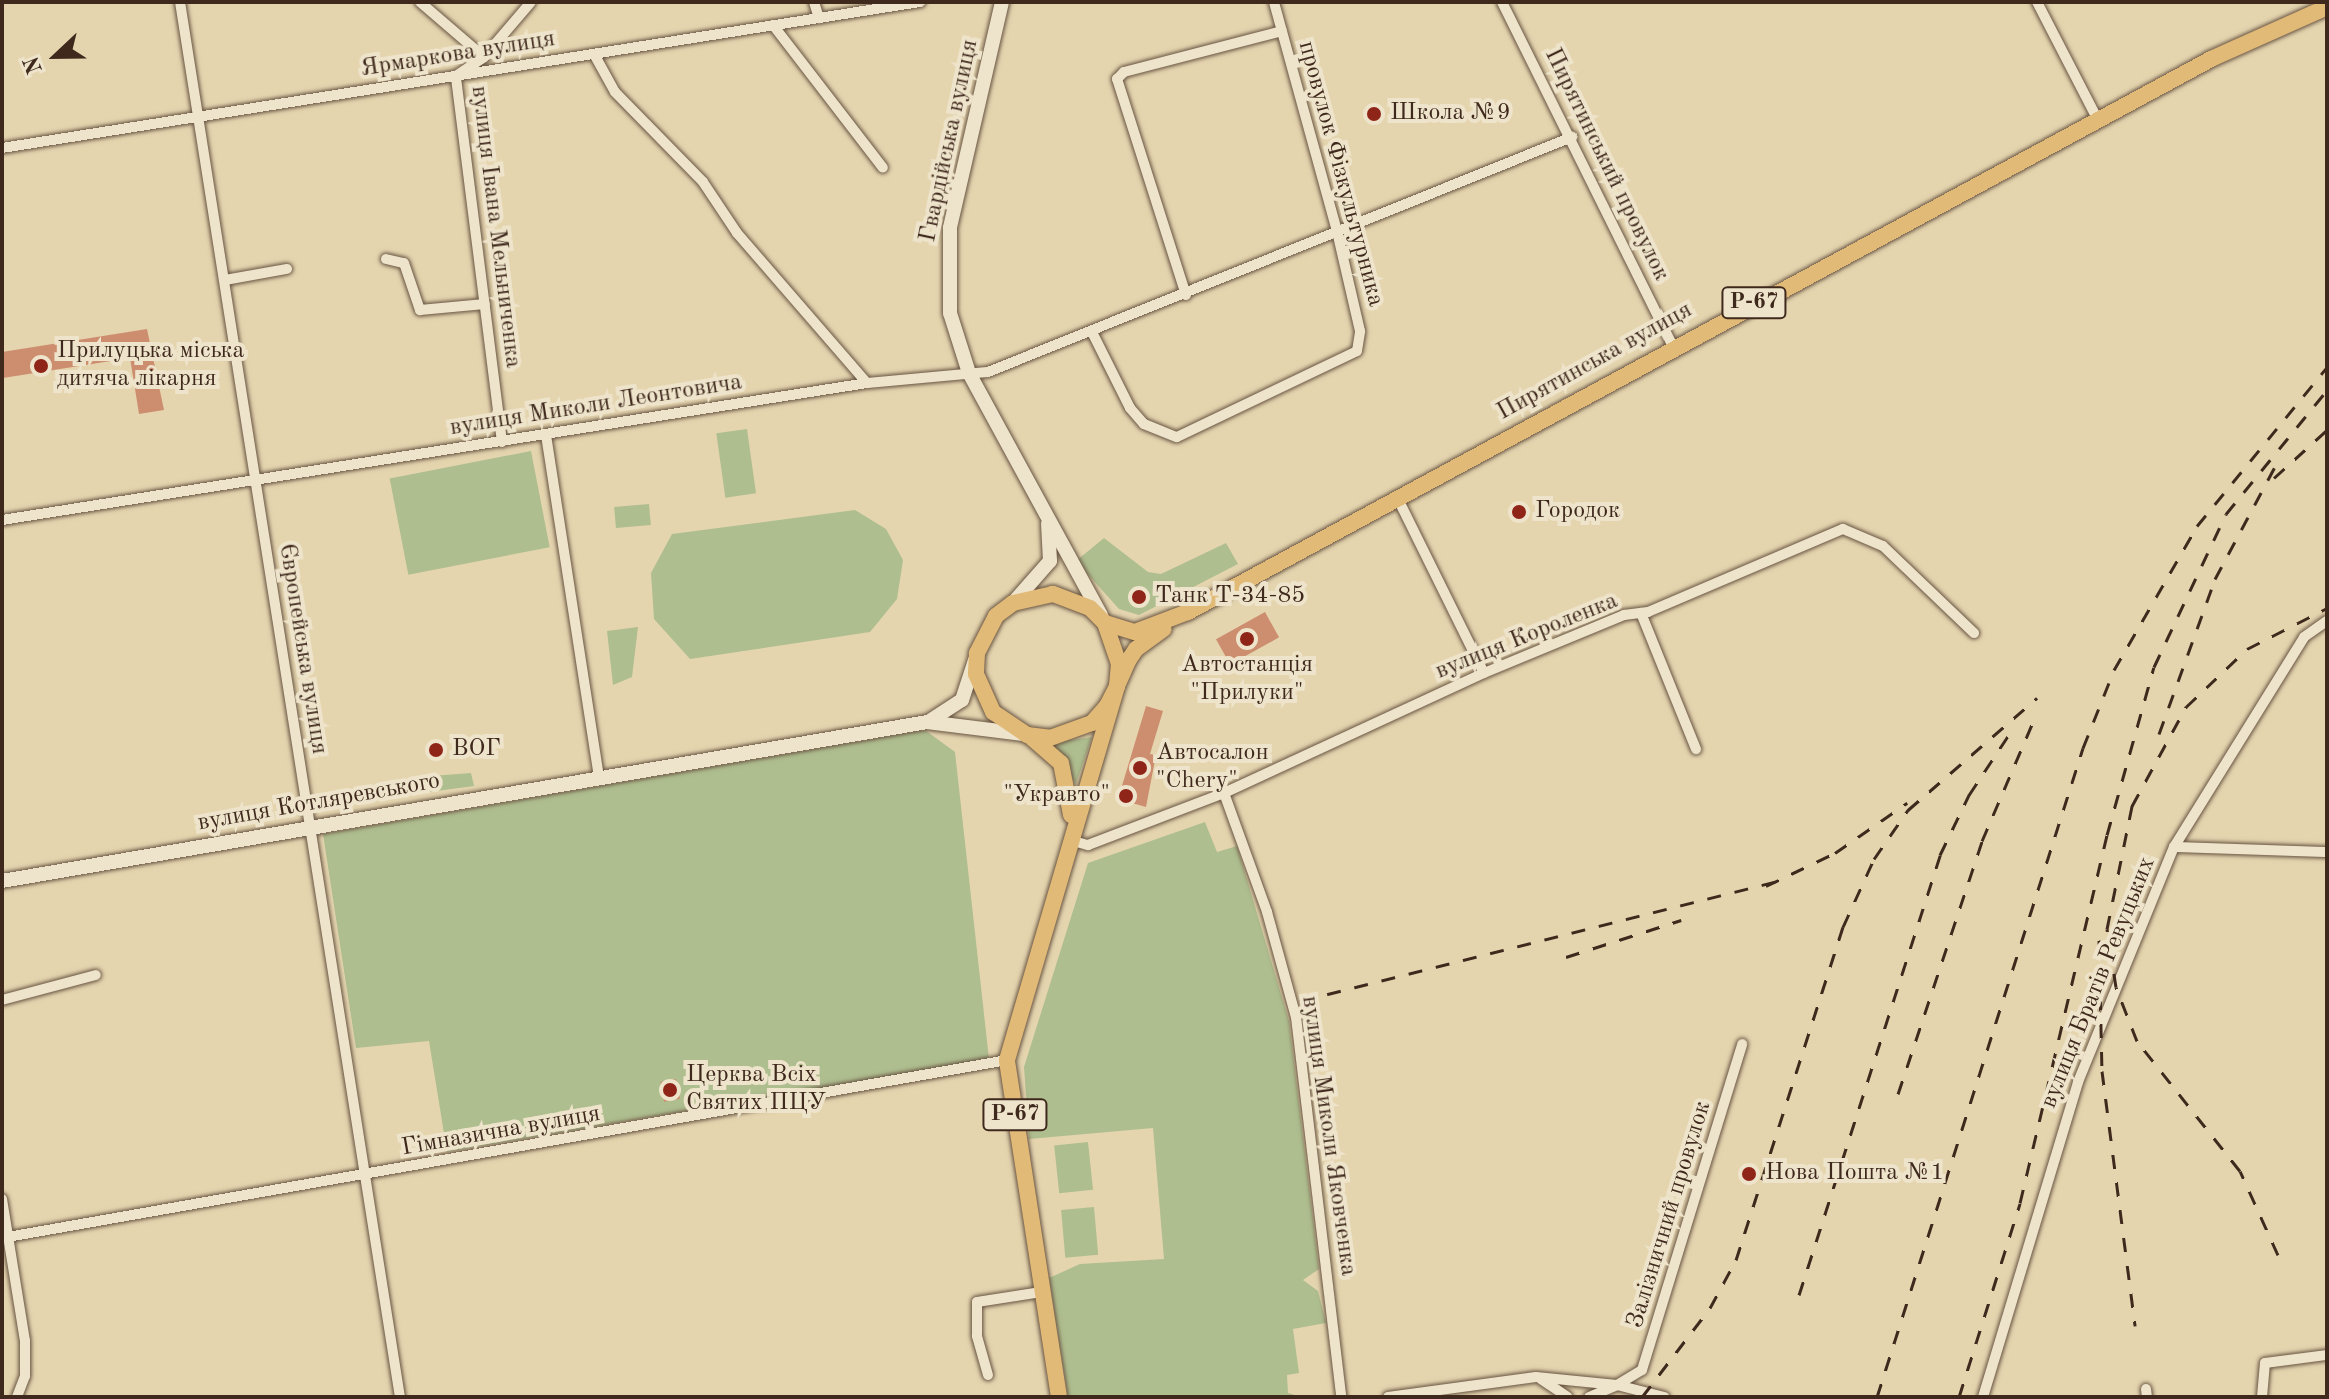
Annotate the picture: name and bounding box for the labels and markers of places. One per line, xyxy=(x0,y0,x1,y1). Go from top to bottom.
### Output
place label: Школа №9 xyxy=(1390,100,1511,128)
marker: Школа №9 xyxy=(1365,105,1383,123)
place label: Прилуцька міська дитяча лікарня xyxy=(57,338,244,394)
marker: Прилуцька міська дитяча лікарня xyxy=(32,357,50,375)
place label: Городок xyxy=(1535,498,1620,526)
marker: Городок xyxy=(1510,503,1528,521)
place label: Танк Т-34-85 xyxy=(1155,583,1305,611)
marker: Танк Т-34-85 xyxy=(1130,588,1148,606)
marker: Автостанція "Прилуки" xyxy=(1238,630,1256,648)
place label: Автостанція "Прилуки" xyxy=(1181,652,1313,708)
place label: ВОГ xyxy=(452,736,501,764)
place label: Автосалон "Chery" xyxy=(1156,740,1269,796)
marker: ВОГ xyxy=(427,741,445,759)
marker: Автосалон "Chery" xyxy=(1131,759,1149,777)
place label: "Укравто" xyxy=(1004,782,1110,810)
marker: "Укравто" xyxy=(1117,787,1135,805)
place label: Церква Всіх Святих ПЦУ xyxy=(686,1062,826,1118)
marker: Церква Всіх Святих ПЦУ xyxy=(661,1081,679,1099)
place label: Нова Пошта №1 xyxy=(1765,1160,1944,1188)
marker: Нова Пошта №1 xyxy=(1740,1165,1758,1183)

